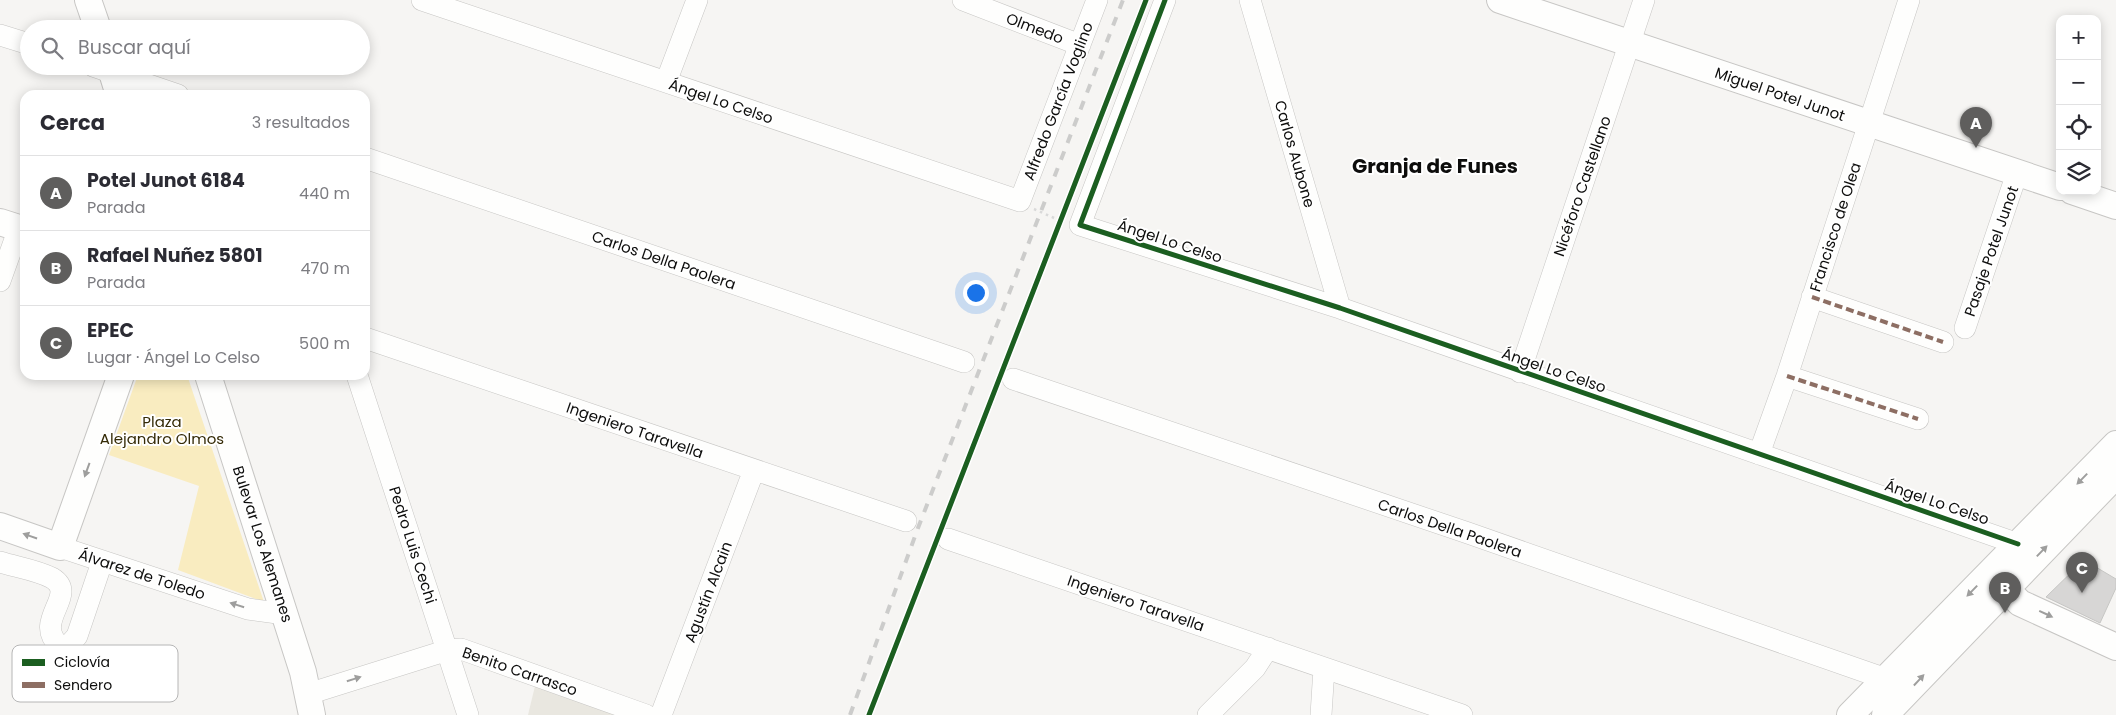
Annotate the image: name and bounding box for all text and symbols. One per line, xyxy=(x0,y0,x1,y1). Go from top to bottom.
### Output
street label: Olmedo xyxy=(1003,7,1067,49)
map controls xyxy=(2056,15,2101,195)
button: + xyxy=(2056,15,2101,60)
street label: Alfredo García Voglino xyxy=(1018,19,1098,183)
search box xyxy=(20,20,370,75)
icon: search xyxy=(38,34,66,62)
text: Buscar aquí xyxy=(78,34,191,61)
button: − xyxy=(2056,60,2101,105)
street label: Miguel Potel Junot xyxy=(1712,62,1848,126)
street label: Ángel Lo Celso xyxy=(666,73,776,129)
street label: Carlos Aubone xyxy=(1270,98,1320,210)
button: locate xyxy=(2056,105,2101,150)
pin: A xyxy=(1960,107,1992,148)
text: Cerca xyxy=(40,108,105,137)
text: 3 resultados xyxy=(252,111,350,134)
street label: Nicéforo Castellano xyxy=(1548,113,1616,259)
button: layers xyxy=(2056,150,2101,195)
district label: Granja de Funes xyxy=(1352,152,1518,180)
street label: Francisco de Olea xyxy=(1804,160,1866,294)
text: Potel Junot 6184 xyxy=(87,167,245,194)
text: A xyxy=(50,182,62,205)
text: 440 m xyxy=(299,182,350,205)
street label: Pasaje Potel Junot xyxy=(1959,183,2023,319)
text: Parada xyxy=(87,196,146,219)
street label: Ángel Lo Celso xyxy=(1115,214,1225,268)
street label: Carlos Della Paolera xyxy=(589,225,739,295)
text: Rafael Nuñez 5801 xyxy=(87,242,263,269)
text: B xyxy=(51,257,61,280)
text: 470 m xyxy=(300,257,350,280)
text: Parada xyxy=(87,271,146,294)
your location xyxy=(963,280,989,306)
text: EPEC xyxy=(87,317,134,344)
text: C xyxy=(50,332,62,355)
text: 500 m xyxy=(299,332,350,355)
street label: Ángel Lo Celso xyxy=(1499,342,1609,398)
text: Lugar · Ángel Lo Celso xyxy=(87,346,260,369)
street label: Ingeniero Taravella xyxy=(564,397,706,463)
park label: Plaza Alejandro Olmos xyxy=(100,411,224,449)
one-way arrow xyxy=(83,463,90,478)
street label: Bulevar Los Alemanes xyxy=(228,463,298,625)
one-way arrow xyxy=(2076,473,2088,485)
street label: Ángel Lo Celso xyxy=(1882,474,1992,530)
street label: Pedro Luis Cechi xyxy=(384,484,442,606)
street label: Carlos Della Paolera xyxy=(1375,493,1525,563)
one-way arrow xyxy=(22,532,37,540)
street label: Agustín Alcain xyxy=(679,538,737,646)
street label: Álvarez de Toledo xyxy=(76,544,208,604)
one-way arrow xyxy=(2036,546,2048,558)
pin: C xyxy=(2066,552,2098,593)
street label: Ingeniero Taravella xyxy=(1065,570,1207,636)
pin: B xyxy=(1989,572,2021,613)
one-way arrow xyxy=(1966,585,1978,597)
one-way arrow xyxy=(230,601,245,608)
one-way arrow xyxy=(2039,611,2053,619)
street label: Benito Carrasco xyxy=(460,641,580,701)
legend xyxy=(12,645,178,702)
text: Ciclovía xyxy=(54,652,110,672)
one-way arrow xyxy=(1913,674,1925,686)
text: Sendero xyxy=(54,675,112,695)
one-way arrow xyxy=(347,675,362,683)

